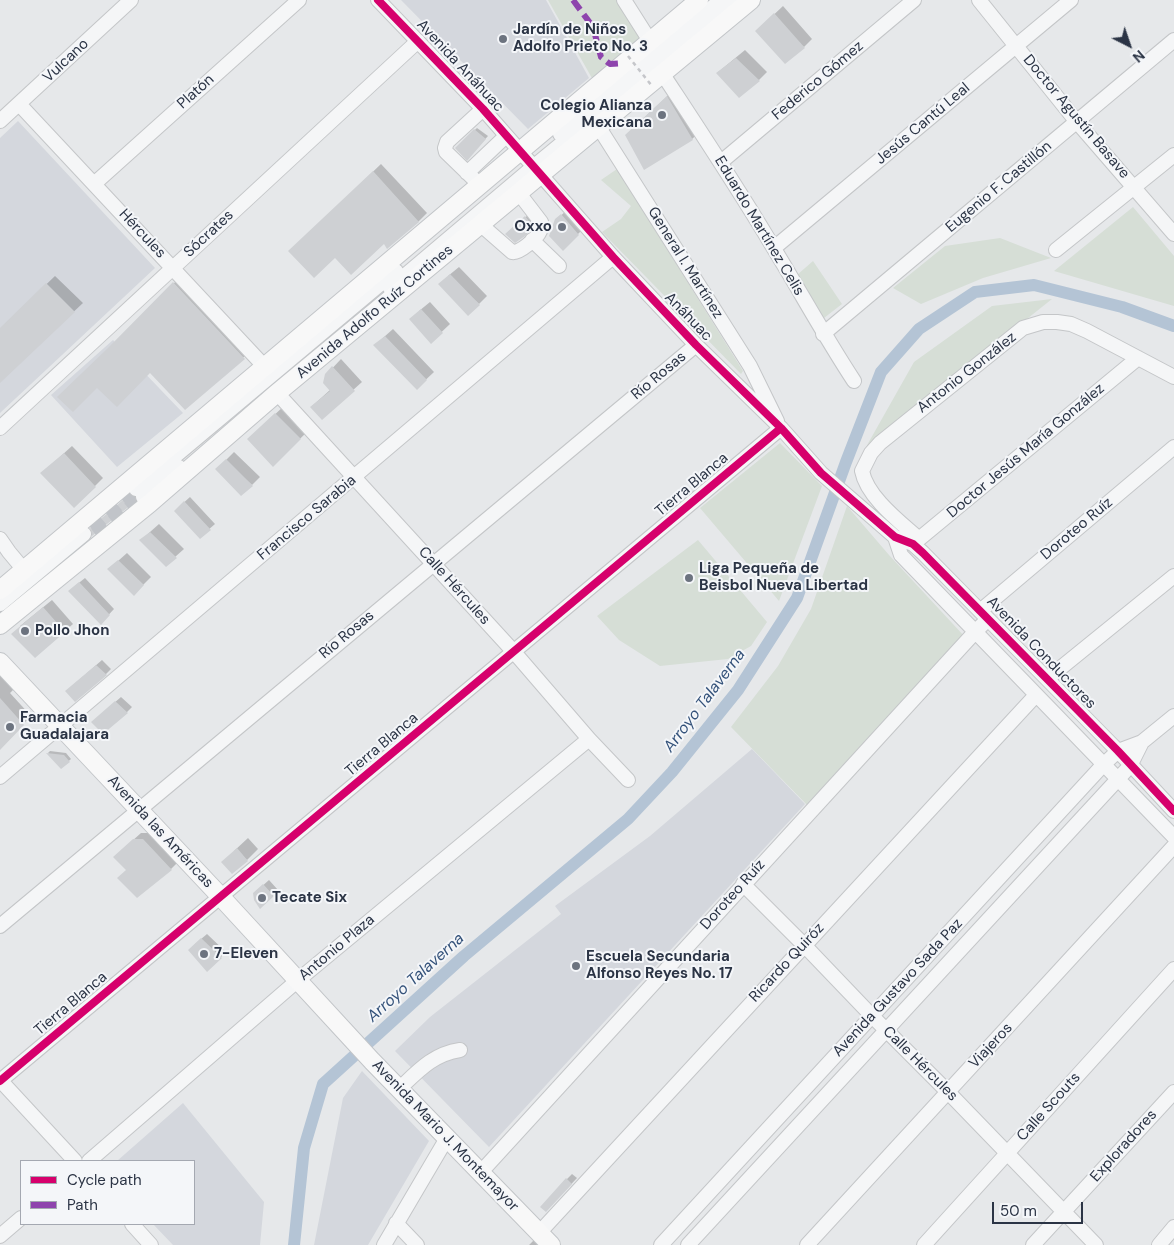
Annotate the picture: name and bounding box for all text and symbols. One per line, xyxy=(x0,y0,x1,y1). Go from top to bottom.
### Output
street label: Avenida Anáhuac xyxy=(413,16,507,116)
north arrow xyxy=(1104,20,1154,70)
place label: Jardín de Niños Adolfo Prieto No. 3 xyxy=(513,21,648,56)
marker: Jardín de Niños Adolfo Prieto No. 3 xyxy=(497,33,509,45)
street label: Vulcano xyxy=(39,35,93,87)
street label: Federico Gómez xyxy=(769,38,867,124)
text: N xyxy=(1129,46,1149,66)
street label: Doctor Agustín Basave xyxy=(1019,51,1133,183)
street label: Platón xyxy=(174,71,218,113)
street label: Jesús Cantú Leal xyxy=(872,79,974,169)
place label: Colegio Alianza Mexicana xyxy=(540,97,652,132)
marker: Colegio Alianza Mexicana xyxy=(656,109,668,121)
street label: Eugenio F. Castillón xyxy=(942,137,1056,237)
street label: Eduardo Martínez Celis xyxy=(710,153,808,299)
street label: General I. Martínez xyxy=(643,204,727,322)
street label: Hércules xyxy=(115,206,169,262)
street label: Sócrates xyxy=(180,206,238,262)
place label: Oxxo xyxy=(514,218,552,236)
marker: Oxxo xyxy=(556,221,568,233)
street label: Avenida Adolfo Ruíz Cortines xyxy=(293,241,457,383)
street label: Anáhuac xyxy=(660,289,716,345)
street label: Antonio González xyxy=(914,329,1020,417)
street label: Río Rosas xyxy=(628,348,690,404)
street label: Doctor Jesús María González xyxy=(944,380,1108,522)
street label: Tierra Blanca xyxy=(652,449,732,521)
street label: Francisco Sarabia xyxy=(254,471,360,565)
street label: Doroteo Ruíz xyxy=(1038,494,1116,564)
street label: Calle Hércules xyxy=(414,543,494,629)
place label: Liga Pequeña de Beisbol Nueva Libertad xyxy=(699,560,868,595)
marker: Liga Pequeña de Beisbol Nueva Libertad xyxy=(683,572,695,584)
street label: Avenida Conductores xyxy=(983,593,1099,713)
street label: Río Rosas xyxy=(316,607,378,663)
place label: Pollo Jhon xyxy=(35,622,109,640)
marker: Pollo Jhon xyxy=(19,625,31,637)
water label: Arroyo Talaverna xyxy=(660,646,750,756)
place label: Farmacia Guadalajara xyxy=(20,709,109,744)
street label: Tierra Blanca xyxy=(342,709,422,781)
marker: Farmacia Guadalajara xyxy=(4,721,16,733)
street label: Avenida las Américas xyxy=(103,772,217,892)
street label: Doroteo Ruíz xyxy=(697,856,769,934)
place label: Tecate Six xyxy=(272,889,347,907)
marker: Tecate Six xyxy=(256,892,268,904)
street label: Antonio Plaza xyxy=(295,911,379,985)
street label: Avenida Gustavo Sada Paz xyxy=(829,915,967,1061)
street label: Ricardo Quiróz xyxy=(746,920,828,1006)
water label: Arroyo Talaverna xyxy=(363,929,469,1027)
place label: 7-Eleven xyxy=(214,945,278,963)
marker: 7-Eleven xyxy=(198,948,210,960)
place label: Escuela Secundaria Alfonso Reyes No. 17 xyxy=(586,948,732,983)
marker: Escuela Secundaria Alfonso Reyes No. 17 xyxy=(570,960,582,972)
street label: Tierra Blanca xyxy=(31,968,111,1040)
street label: Viajeros xyxy=(965,1020,1017,1072)
street label: Calle Hércules xyxy=(879,1023,961,1105)
street label: Avenida Mario J. Montemayor xyxy=(368,1056,522,1216)
street label: Calle Scouts xyxy=(1013,1069,1085,1145)
street label: Exploradores xyxy=(1087,1106,1161,1186)
legend xyxy=(20,1160,195,1225)
text: Cycle path xyxy=(67,1170,142,1190)
scale bar xyxy=(994,1192,1085,1224)
text: Path xyxy=(67,1195,98,1215)
text: 50 m xyxy=(1000,1201,1037,1221)

